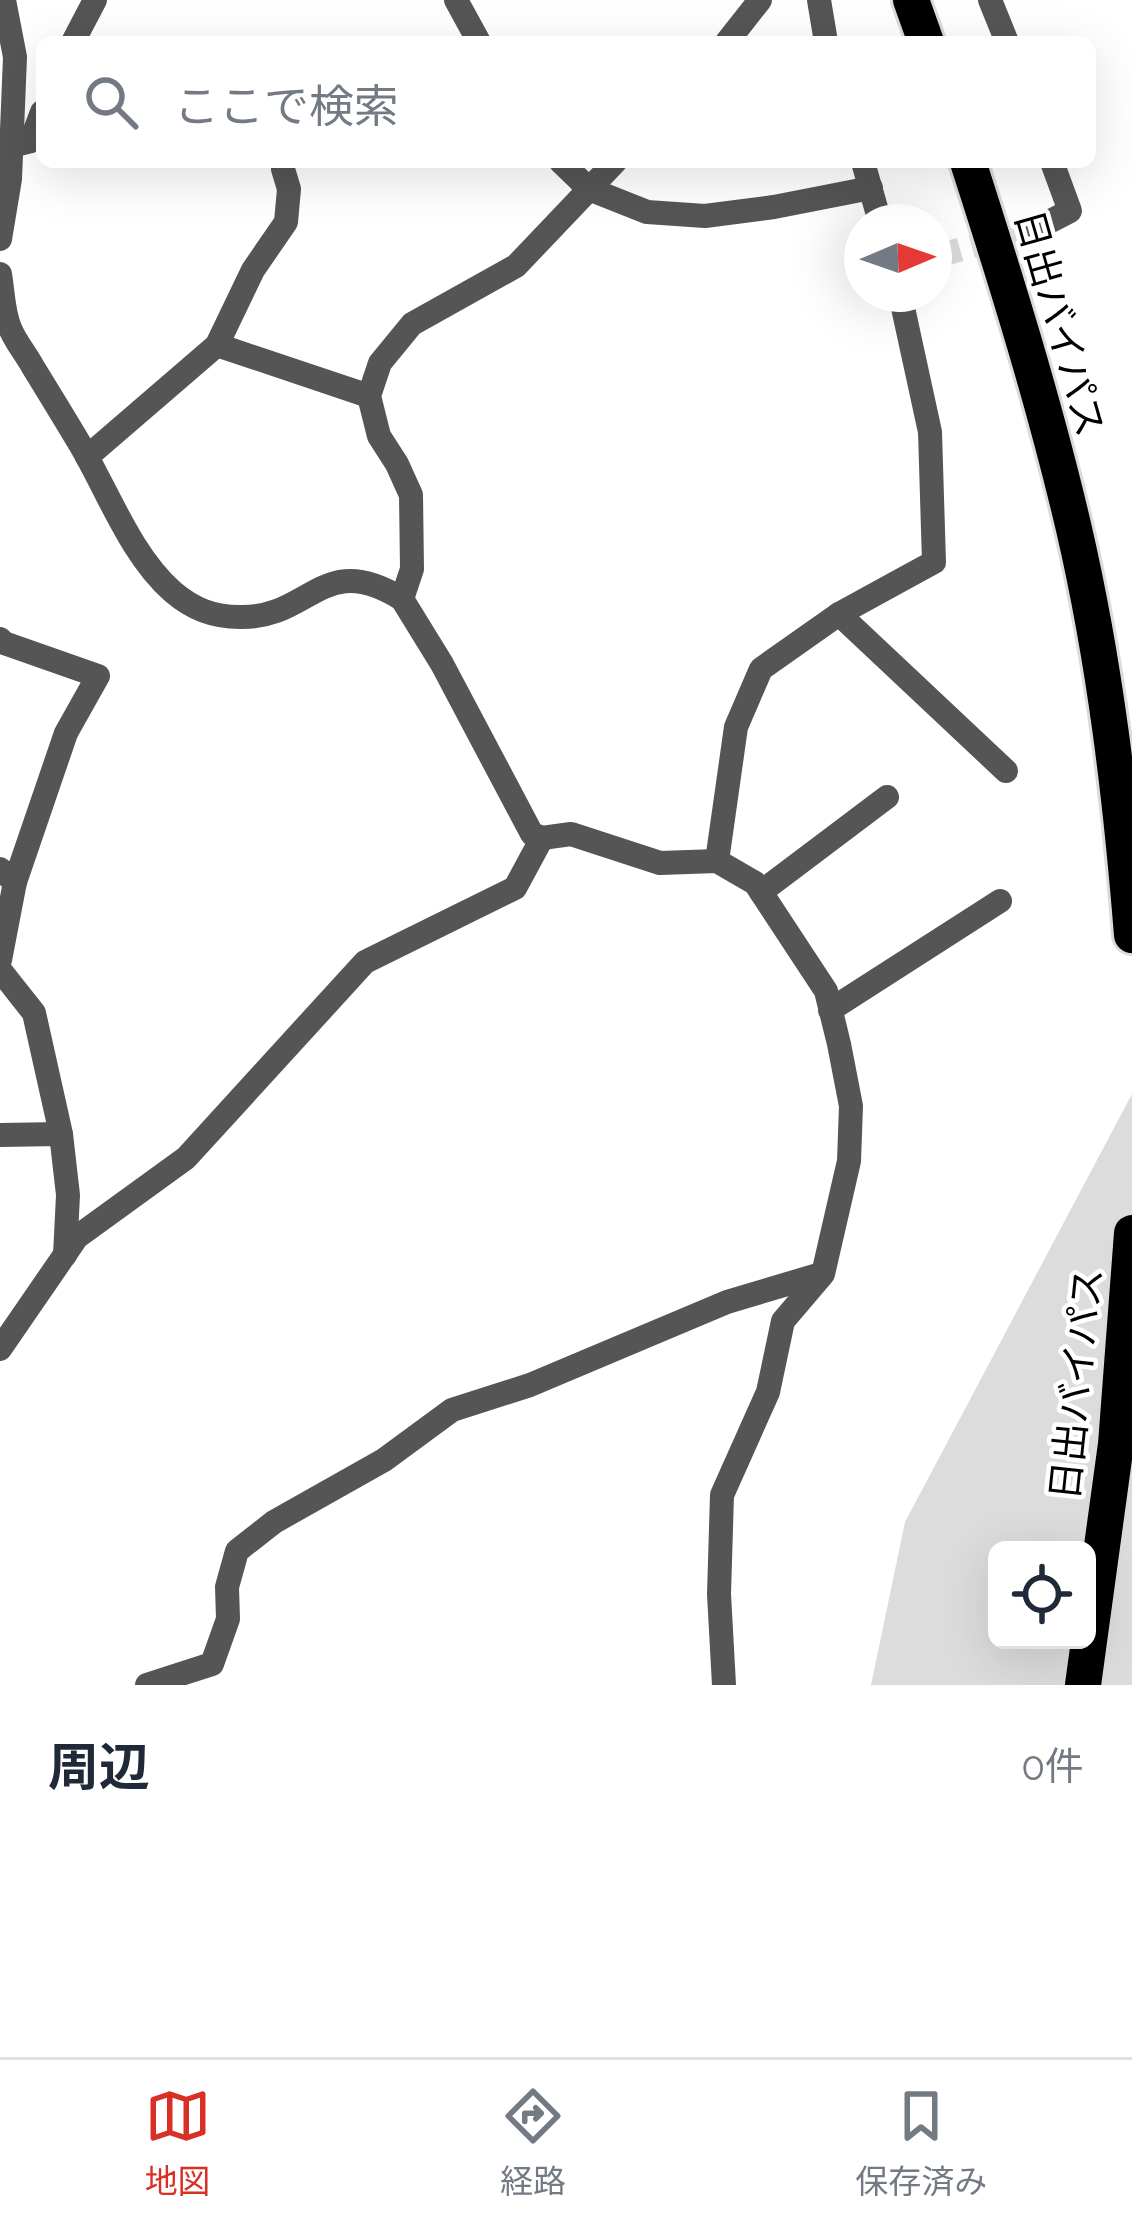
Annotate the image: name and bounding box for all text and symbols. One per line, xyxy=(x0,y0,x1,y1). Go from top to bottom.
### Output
search box xyxy=(36,36,1096,168)
icon: search xyxy=(78,69,144,135)
text: ここで検索 xyxy=(174,80,399,133)
north arrow xyxy=(844,204,952,312)
street label: 日出バイパス xyxy=(1006,205,1114,441)
street label: 日出バイパス xyxy=(1041,1266,1111,1502)
map controls xyxy=(988,1541,1096,1649)
button: locate xyxy=(988,1541,1096,1649)
text: 周辺 xyxy=(48,1737,150,1797)
text: 0件 xyxy=(1021,1743,1084,1789)
tab: 地図 xyxy=(145,2083,211,2203)
tab: 経路 xyxy=(500,2083,566,2203)
tab: 保存済み xyxy=(855,2083,987,2203)

